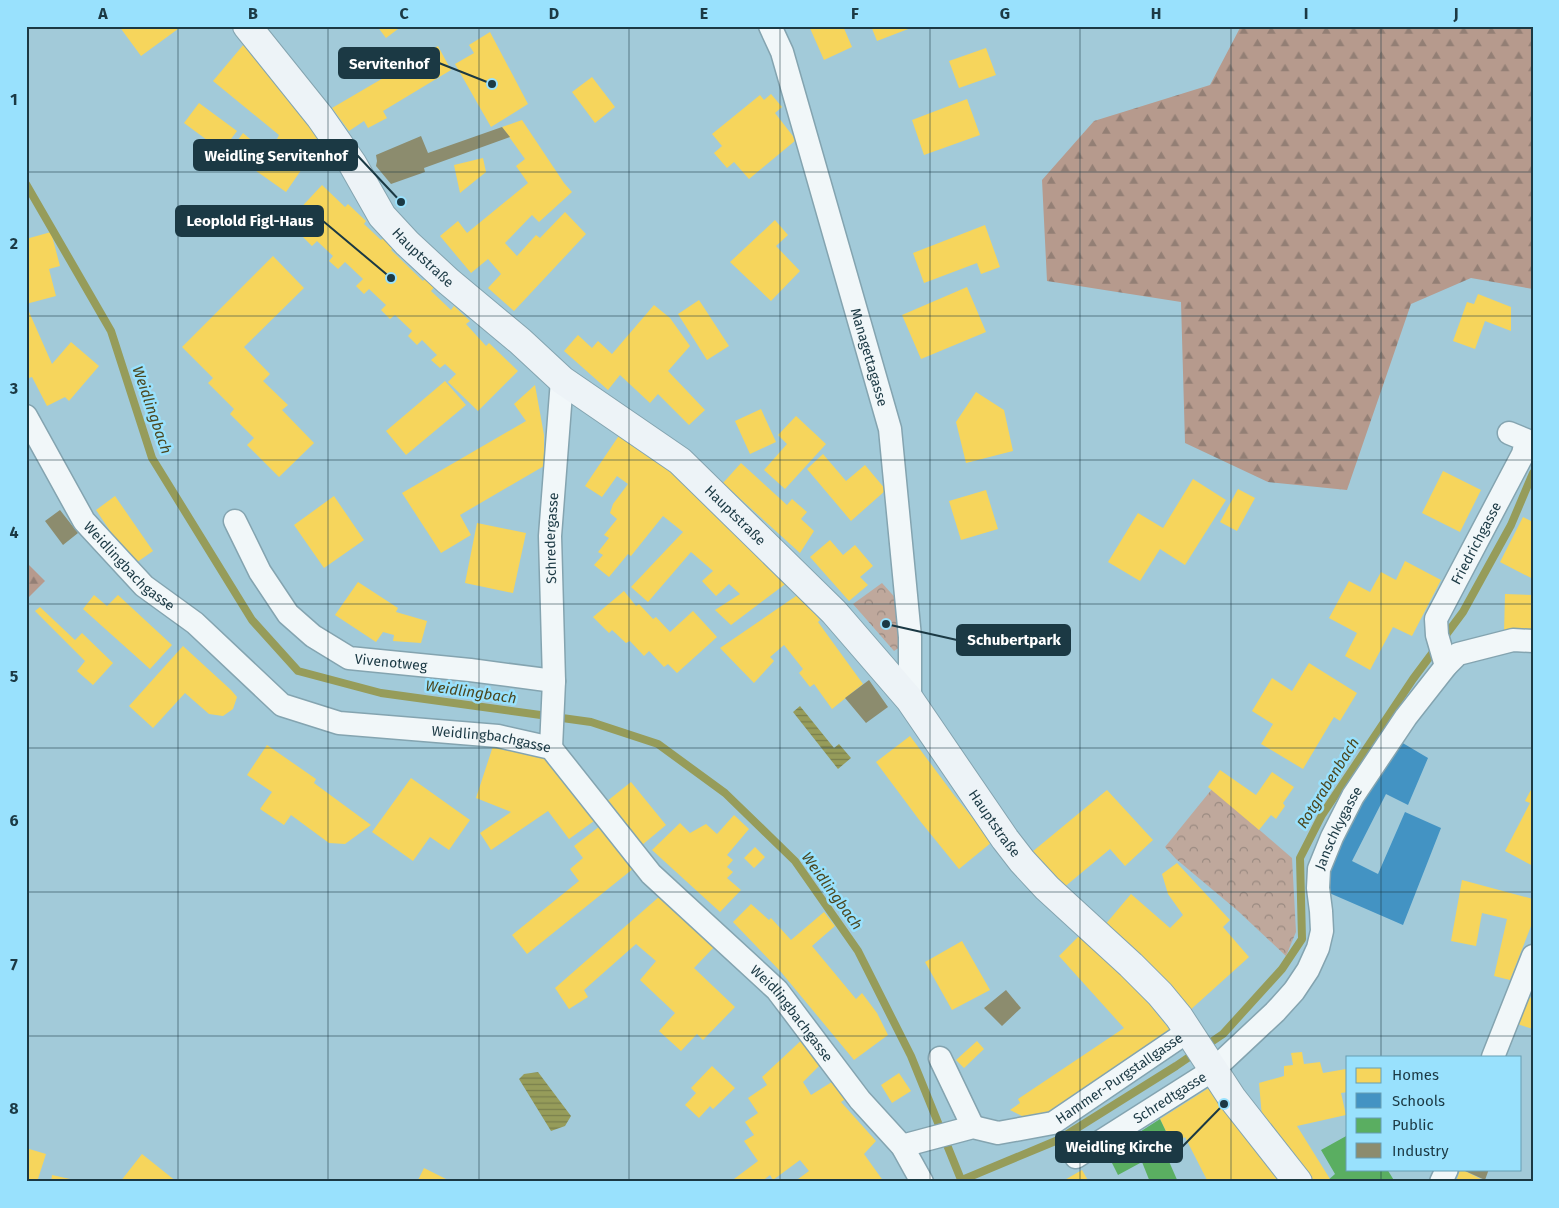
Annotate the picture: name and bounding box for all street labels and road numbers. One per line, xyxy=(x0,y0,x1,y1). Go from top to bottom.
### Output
street label: Hauptstraße xyxy=(389,224,457,291)
street label: Managettagasse xyxy=(847,306,892,408)
street label: Hauptstraße xyxy=(701,482,769,549)
street label: Schredergasse xyxy=(541,492,562,584)
street label: Friedrichgasse xyxy=(1447,499,1505,587)
street label: Weidlingbachgasse xyxy=(80,518,178,614)
street label: Vivenotweg xyxy=(354,650,429,674)
street label: Weidlingbachgasse xyxy=(431,722,553,756)
street label: Janschkygasse xyxy=(1311,783,1366,872)
street label: Hauptstraße xyxy=(965,786,1024,861)
street label: Weidlingbachgasse xyxy=(747,961,837,1065)
street label: Hammer-Purgstallgasse xyxy=(1052,1029,1186,1127)
street label: Schredtgasse xyxy=(1130,1068,1210,1127)

